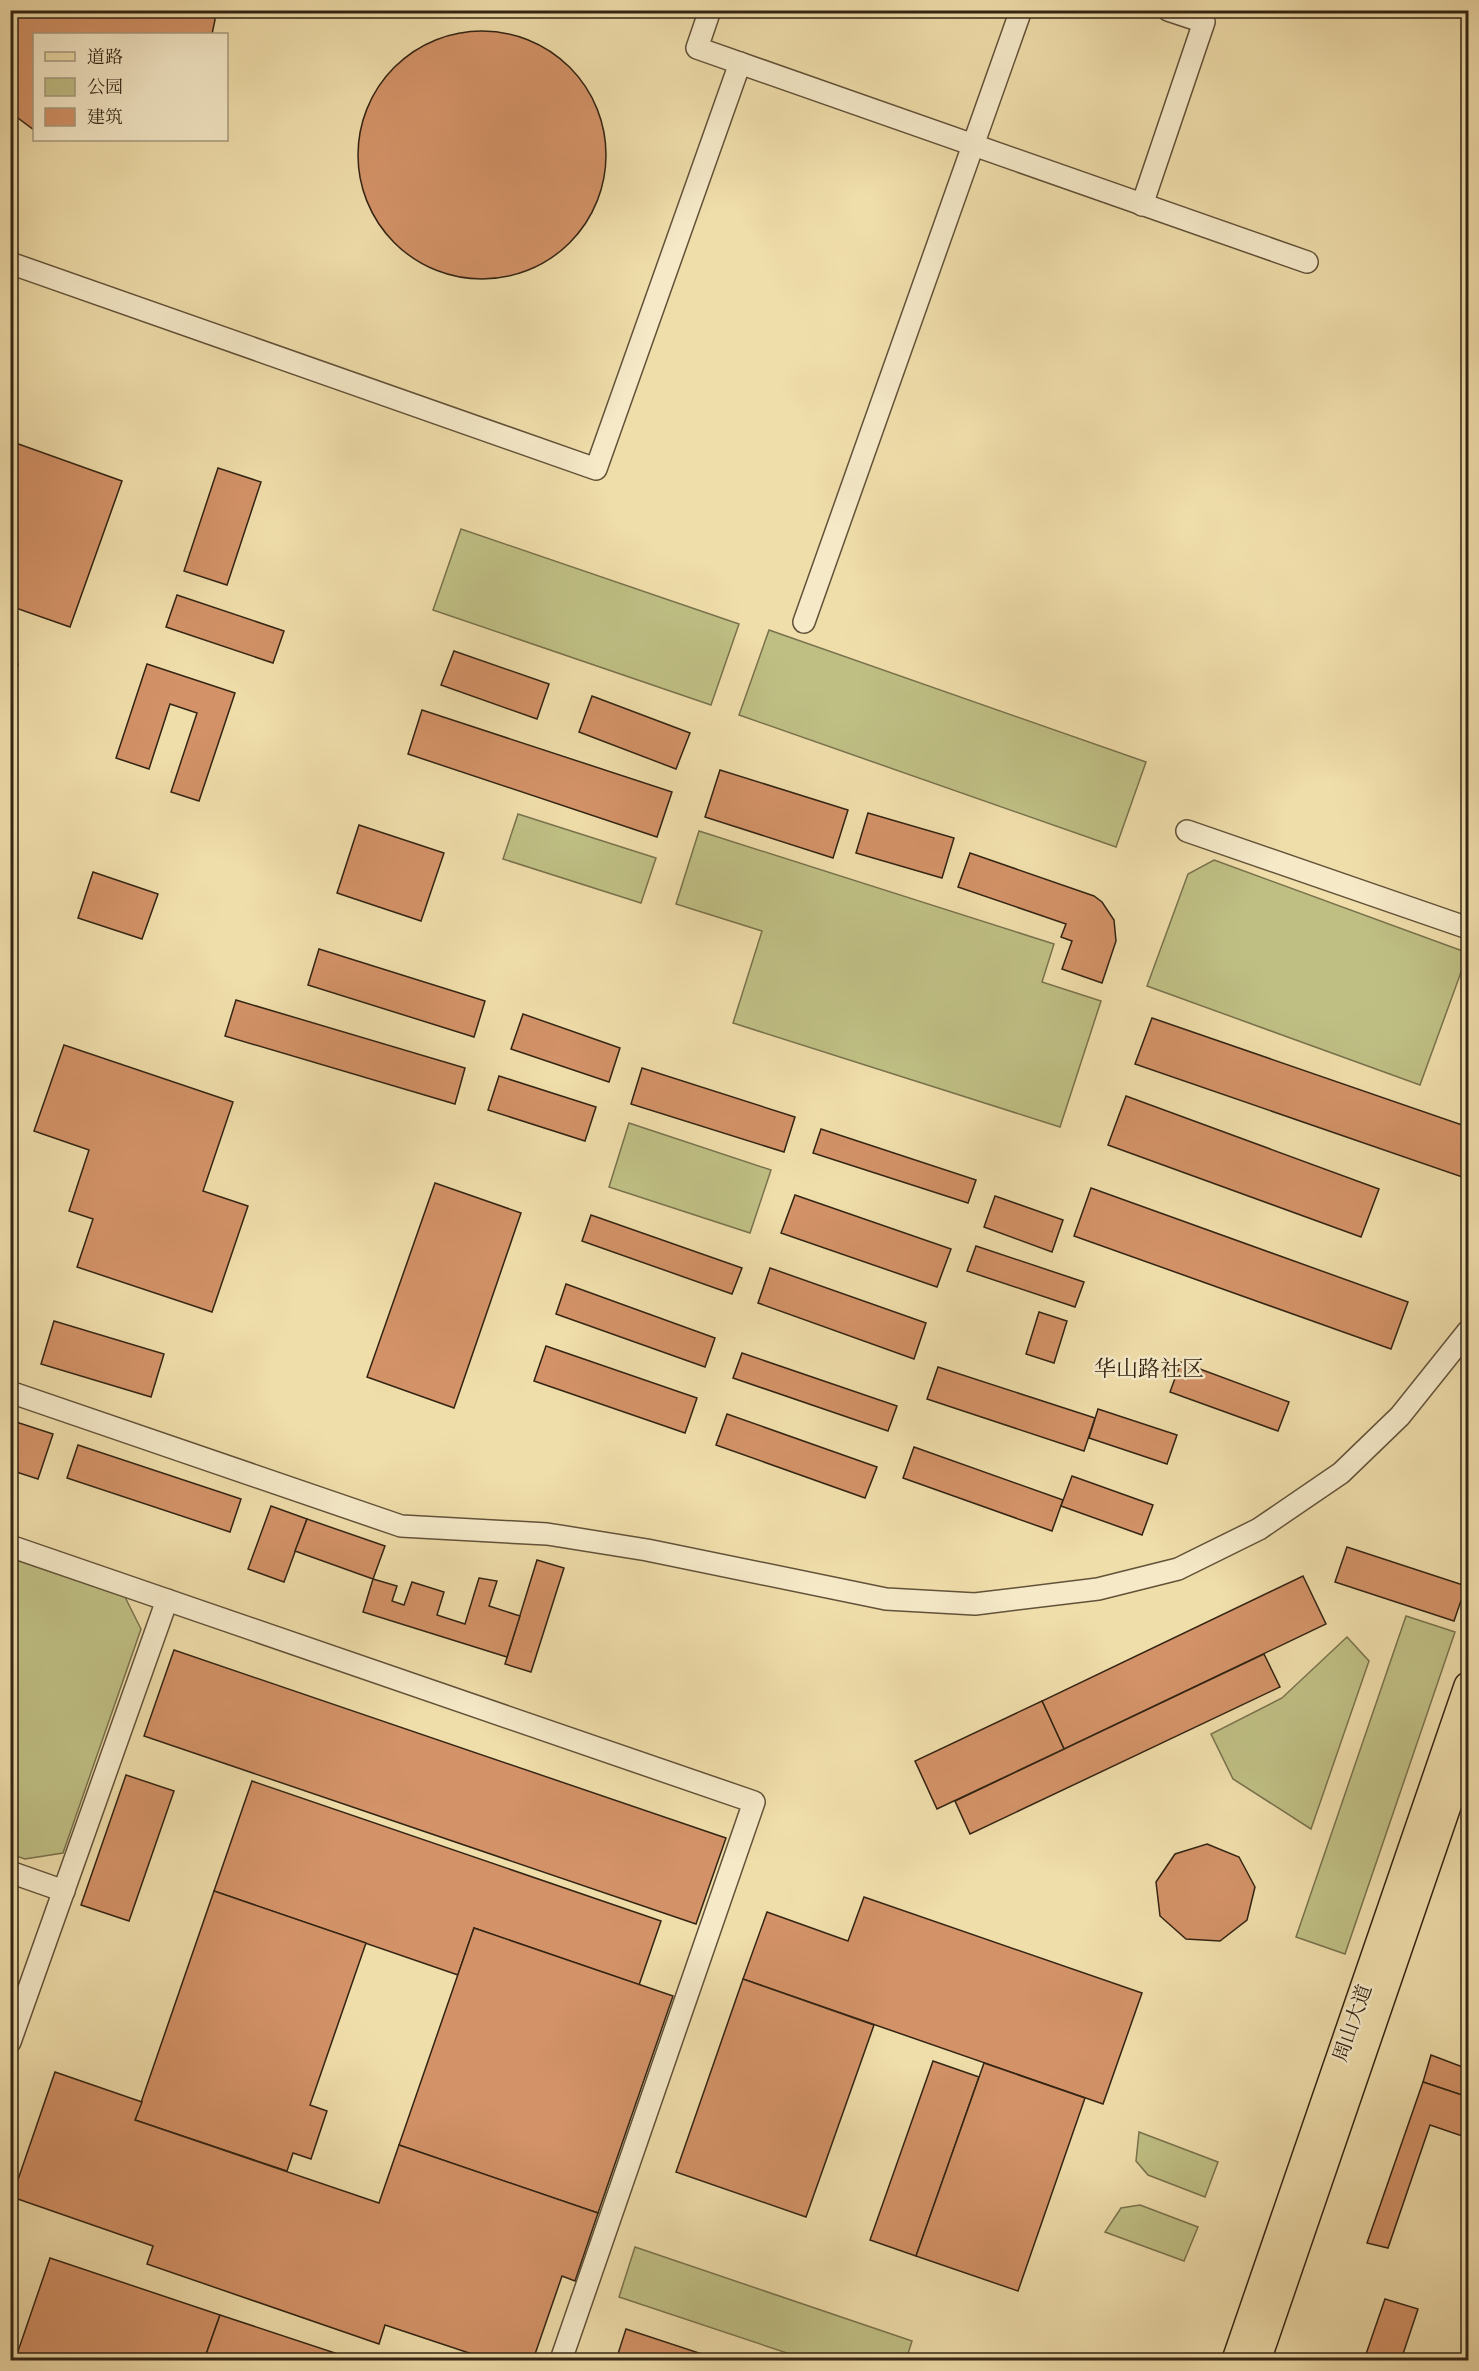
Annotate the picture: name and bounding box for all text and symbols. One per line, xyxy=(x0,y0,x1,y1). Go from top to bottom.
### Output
legend xyxy=(33,33,228,141)
text: 道路 xyxy=(87,45,123,68)
text: 公园 xyxy=(87,75,123,98)
text: 建筑 xyxy=(87,105,123,128)
district label: 华山路社区 xyxy=(1094,1354,1204,1383)
street label: 周山大道 xyxy=(1327,1981,1377,2065)

